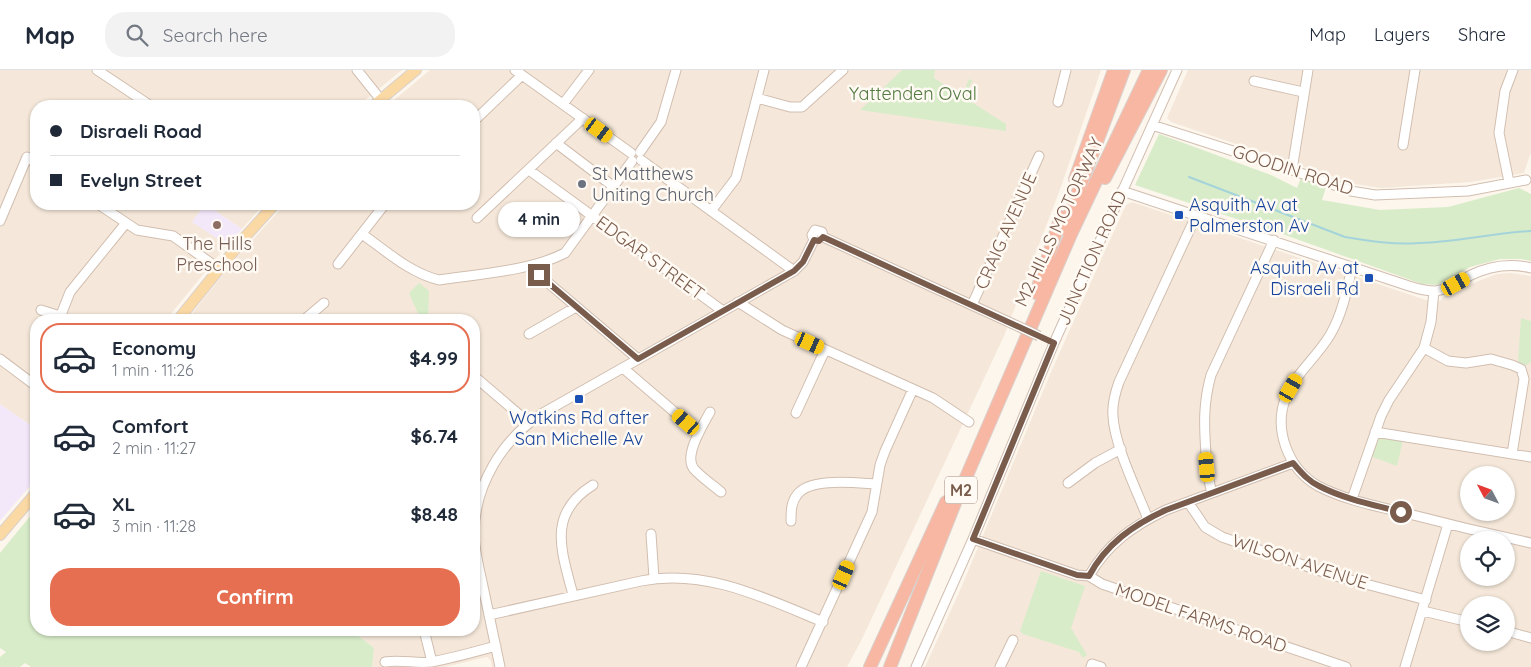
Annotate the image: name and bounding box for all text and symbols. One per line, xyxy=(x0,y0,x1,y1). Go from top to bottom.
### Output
search box xyxy=(105,12,455,57)
text: Map xyxy=(25,20,75,50)
icon: search xyxy=(123,21,151,49)
text: Search here xyxy=(163,23,268,47)
text: Map xyxy=(1309,23,1346,46)
text: Layers xyxy=(1374,23,1430,46)
text: Share xyxy=(1458,23,1506,46)
park label: Yattenden Oval xyxy=(849,82,977,105)
car xyxy=(582,115,615,145)
text: Disraeli Road xyxy=(80,119,202,143)
street label: M2 HILLS MOTORWAY xyxy=(1009,134,1108,310)
street label: GOODIN ROAD xyxy=(1230,139,1357,200)
place label: St Matthews Uniting Church xyxy=(592,162,714,206)
text: Evelyn Street xyxy=(80,168,202,192)
street label: CRAIG AVENUE xyxy=(969,169,1042,293)
marker: St Matthews Uniting Church xyxy=(576,178,588,190)
street label: JUNCTION ROAD xyxy=(1051,187,1132,329)
place label: Asquith Av at Palmerston Av xyxy=(1189,193,1310,237)
callout: 4 min xyxy=(498,202,580,238)
text: 4 min xyxy=(518,209,560,229)
marker: Asquith Av at Palmerston Av xyxy=(1173,209,1185,221)
street label: EDGAR STREET xyxy=(591,210,709,305)
marker: The Hills Preschool xyxy=(211,219,223,231)
place label: The Hills Preschool xyxy=(176,232,258,276)
place label: Asquith Av at Disraeli Rd xyxy=(1250,256,1359,300)
route end xyxy=(528,264,550,286)
car xyxy=(1439,270,1472,298)
marker: Asquith Av at Disraeli Rd xyxy=(1363,272,1375,284)
car xyxy=(793,330,826,356)
icon: car xyxy=(52,336,97,381)
text: Economy xyxy=(112,336,196,360)
text: $4.99 xyxy=(409,346,458,370)
text: 1 min · 11:26 xyxy=(112,360,194,380)
car xyxy=(1277,371,1304,405)
marker: Watkins Rd after San Michelle Av xyxy=(573,393,585,405)
place label: Watkins Rd after San Michelle Av xyxy=(509,406,649,450)
car xyxy=(669,406,702,438)
icon: car xyxy=(52,414,97,459)
text: Comfort xyxy=(112,414,189,438)
text: $6.74 xyxy=(411,424,458,448)
text: 2 min · 11:27 xyxy=(112,438,196,458)
car xyxy=(1198,451,1215,483)
north arrow xyxy=(1460,466,1515,521)
map controls xyxy=(1460,466,1515,651)
road number: M2 xyxy=(945,476,977,504)
icon: car xyxy=(52,492,97,537)
text: XL xyxy=(112,492,135,516)
route start xyxy=(1390,501,1412,523)
text: $8.48 xyxy=(410,502,458,526)
text: 3 min · 11:28 xyxy=(112,516,196,536)
street label: WILSON AVENUE xyxy=(1229,529,1371,594)
button: locate xyxy=(1460,531,1515,586)
car xyxy=(831,558,856,592)
button: Confirm xyxy=(50,568,460,626)
street label: MODEL FARMS ROAD xyxy=(1112,577,1290,658)
button: layers xyxy=(1460,596,1515,651)

